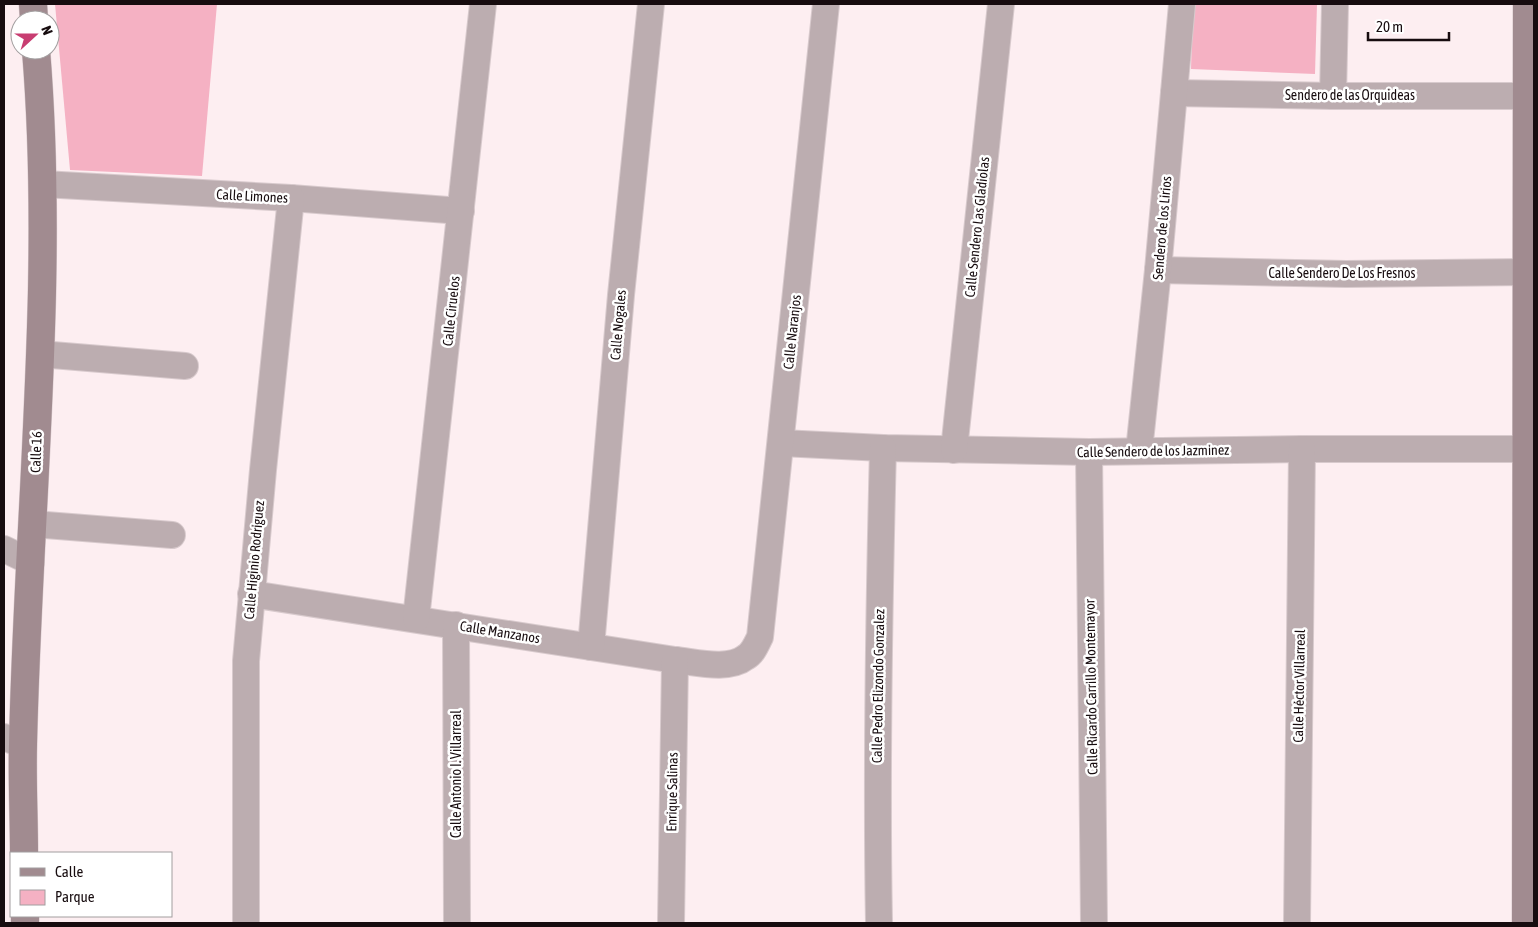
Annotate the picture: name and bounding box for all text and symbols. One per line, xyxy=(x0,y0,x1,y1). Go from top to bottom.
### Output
north arrow xyxy=(10,10,60,60)
scale bar xyxy=(1368,10,1449,42)
text: 20 m xyxy=(1376,18,1403,35)
text: N xyxy=(38,24,56,37)
street label: Sendero de las Orquideas xyxy=(1285,87,1415,103)
street label: Calle Sendero Las Gladiolas xyxy=(962,156,992,298)
street label: Sendero de los Lirios xyxy=(1149,175,1175,281)
street label: Calle Limones xyxy=(216,186,288,206)
street label: Calle Sendero De Los Fresnos xyxy=(1268,265,1416,281)
street label: Calle Ciruelos xyxy=(439,275,463,347)
street label: Calle Nogales xyxy=(607,289,629,361)
street label: Calle Naranjos xyxy=(780,294,804,370)
street label: Calle 16 xyxy=(27,431,45,473)
street label: Calle Sendero de los Jazminez xyxy=(1077,442,1229,460)
street label: Calle Higinio Rodriguez xyxy=(241,500,267,620)
street label: Calle Ricardo Carrillo Montemayor xyxy=(1081,598,1101,775)
street label: Calle Pedro Elizondo Gonzalez xyxy=(869,609,887,763)
street label: Calle Manzanos xyxy=(459,618,541,646)
street label: Calle Héctor Villarreal xyxy=(1290,629,1308,743)
street label: Calle Antonio I. Villarreal xyxy=(448,710,464,838)
street label: Enrique Salinas xyxy=(663,752,681,832)
legend xyxy=(10,852,172,917)
text: Calle xyxy=(55,863,84,880)
text: Parque xyxy=(55,888,95,905)

